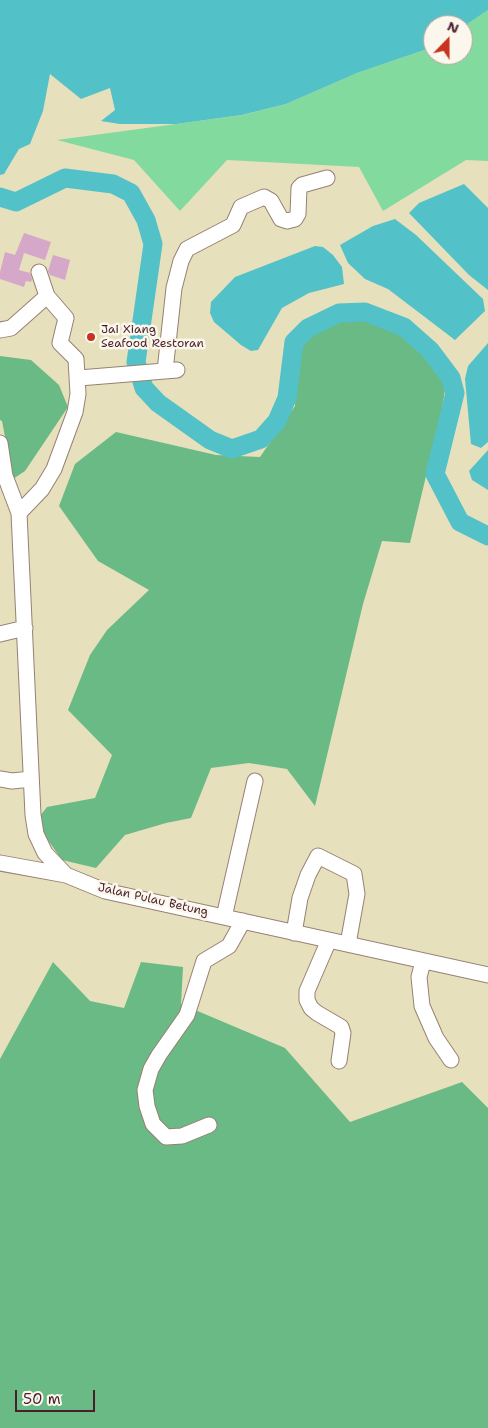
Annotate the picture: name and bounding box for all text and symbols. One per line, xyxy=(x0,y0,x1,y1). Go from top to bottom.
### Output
north arrow xyxy=(423,15,473,65)
text: N xyxy=(445,17,462,37)
place label: Jai Xiang Seafood Restoran xyxy=(101,323,204,351)
marker: Jai Xiang Seafood Restoran xyxy=(85,331,97,343)
street label: Jalan Pulau Betung xyxy=(96,880,210,920)
scale bar xyxy=(18,1380,98,1412)
text: 50 m xyxy=(23,1389,61,1409)

